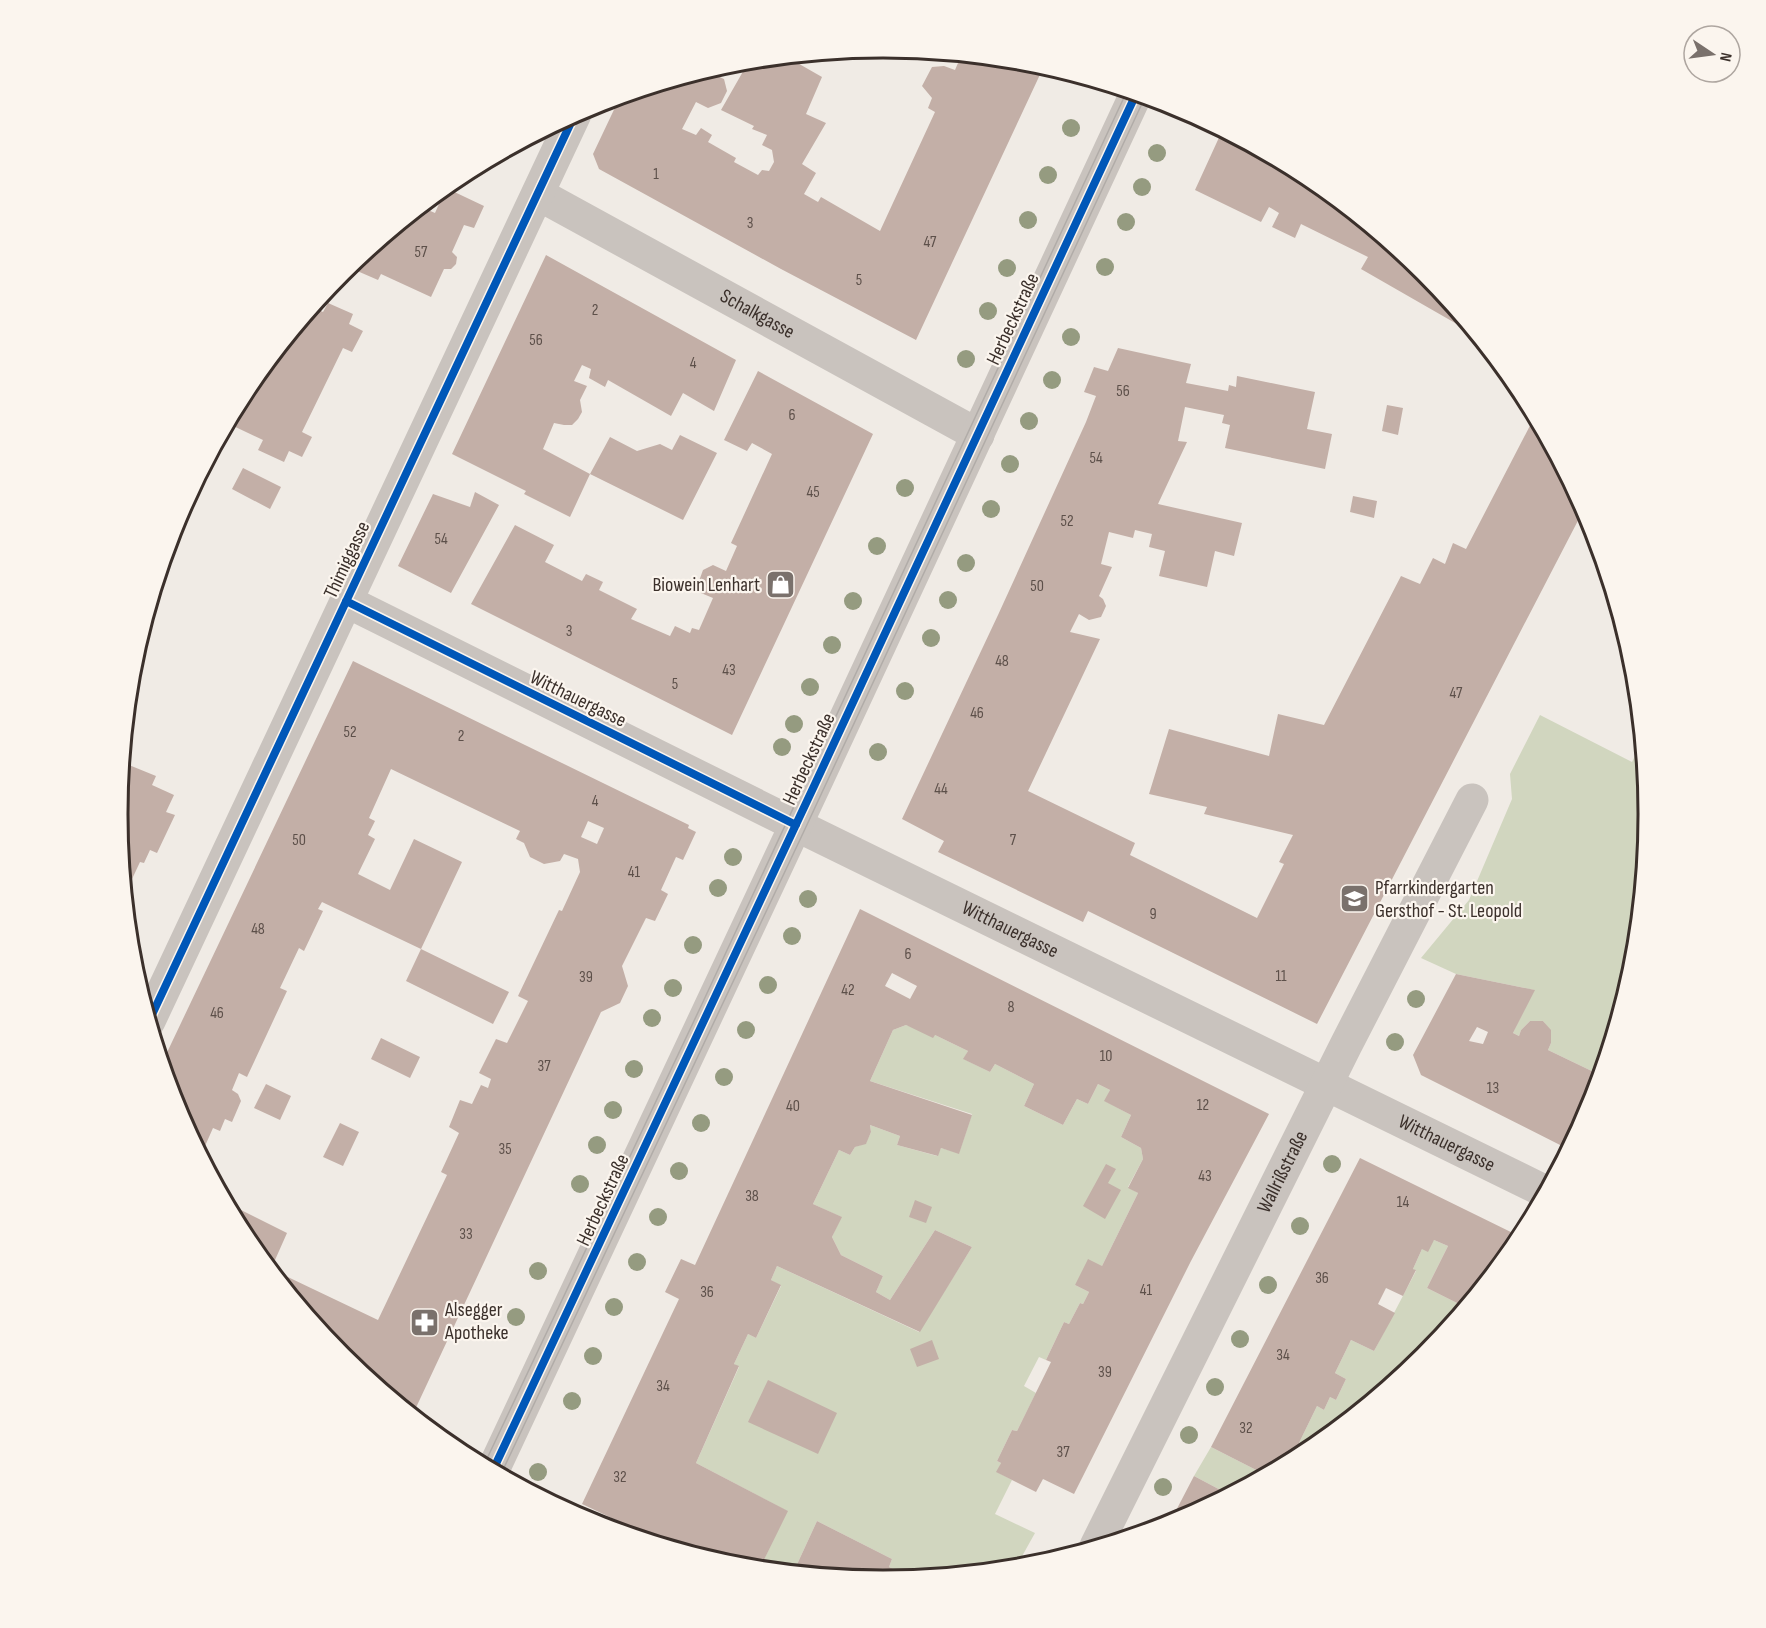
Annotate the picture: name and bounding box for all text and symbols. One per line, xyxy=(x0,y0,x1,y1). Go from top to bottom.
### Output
north arrow xyxy=(1682,24,1742,84)
text: N xyxy=(1715,51,1735,63)
house number: 1 xyxy=(653,165,659,184)
house number: 3 xyxy=(747,214,753,233)
house number: 47 xyxy=(924,233,937,252)
house number: 57 xyxy=(415,243,428,262)
street label: Herbeckstraße xyxy=(981,269,1045,369)
house number: 5 xyxy=(856,271,862,290)
street label: Schalkgasse xyxy=(716,284,799,344)
house number: 2 xyxy=(592,301,598,320)
house number: 56 xyxy=(529,331,543,350)
house number: 4 xyxy=(690,354,697,373)
house number: 56 xyxy=(1116,382,1130,401)
house number: 6 xyxy=(788,406,796,425)
house number: 54 xyxy=(1089,449,1103,468)
house number: 45 xyxy=(806,483,820,502)
house number: 52 xyxy=(1060,512,1074,531)
street label: Thimiggasse xyxy=(319,518,375,602)
house number: 54 xyxy=(434,530,448,549)
shop icon: Biowein Lenhart xyxy=(765,569,797,601)
place label: Biowein Lenhart xyxy=(652,573,760,597)
house number: 50 xyxy=(1030,577,1044,596)
house number: 3 xyxy=(566,622,572,641)
house number: 48 xyxy=(995,652,1009,671)
house number: 43 xyxy=(722,661,736,680)
street label: Witthauergasse xyxy=(526,665,630,733)
house number: 5 xyxy=(672,675,678,694)
house number: 47 xyxy=(1450,684,1463,703)
house number: 46 xyxy=(970,704,984,723)
street label: Herbeckstraße xyxy=(777,709,841,809)
house number: 52 xyxy=(343,723,357,742)
house number: 2 xyxy=(458,727,464,746)
house number: 44 xyxy=(934,780,948,799)
house number: 4 xyxy=(592,792,599,811)
house number: 50 xyxy=(292,831,306,850)
house number: 7 xyxy=(1010,831,1017,850)
house number: 41 xyxy=(628,863,641,882)
place label: Pfarrkindergarten Gersthof - St. Leopold xyxy=(1375,876,1522,923)
school or university icon: Pfarrkindergarten Gersthof - St. Leopold xyxy=(1338,883,1370,915)
street label: Witthauergasse xyxy=(958,896,1062,963)
house number: 9 xyxy=(1149,905,1157,924)
house number: 48 xyxy=(251,920,265,939)
house number: 6 xyxy=(904,945,912,964)
house number: 11 xyxy=(1275,967,1287,986)
house number: 39 xyxy=(579,968,593,987)
house number: 42 xyxy=(841,981,855,1000)
house number: 8 xyxy=(1007,998,1015,1017)
house number: 46 xyxy=(210,1004,224,1023)
house number: 10 xyxy=(1100,1047,1112,1066)
house number: 37 xyxy=(537,1057,551,1076)
house number: 13 xyxy=(1487,1079,1499,1098)
house number: 12 xyxy=(1197,1096,1209,1115)
house number: 40 xyxy=(786,1097,800,1116)
street label: Witthauergasse xyxy=(1394,1110,1499,1177)
street label: Wallrißstraße xyxy=(1252,1127,1313,1217)
house number: 35 xyxy=(498,1140,512,1159)
street label: Herbeckstraße xyxy=(571,1150,635,1250)
house number: 43 xyxy=(1198,1167,1212,1186)
house number: 38 xyxy=(745,1187,759,1206)
house number: 14 xyxy=(1397,1193,1409,1212)
house number: 33 xyxy=(459,1225,473,1244)
house number: 36 xyxy=(1315,1269,1329,1288)
house number: 41 xyxy=(1140,1281,1153,1300)
house number: 36 xyxy=(700,1283,714,1302)
place label: Alsegger Apotheke xyxy=(444,1298,509,1345)
pharmacy icon: Alsegger Apotheke xyxy=(408,1306,440,1338)
house number: 34 xyxy=(1276,1346,1290,1365)
house number: 39 xyxy=(1098,1363,1112,1382)
house number: 34 xyxy=(656,1377,670,1396)
house number: 32 xyxy=(1239,1419,1253,1438)
house number: 37 xyxy=(1056,1443,1070,1462)
house number: 32 xyxy=(613,1468,627,1487)

